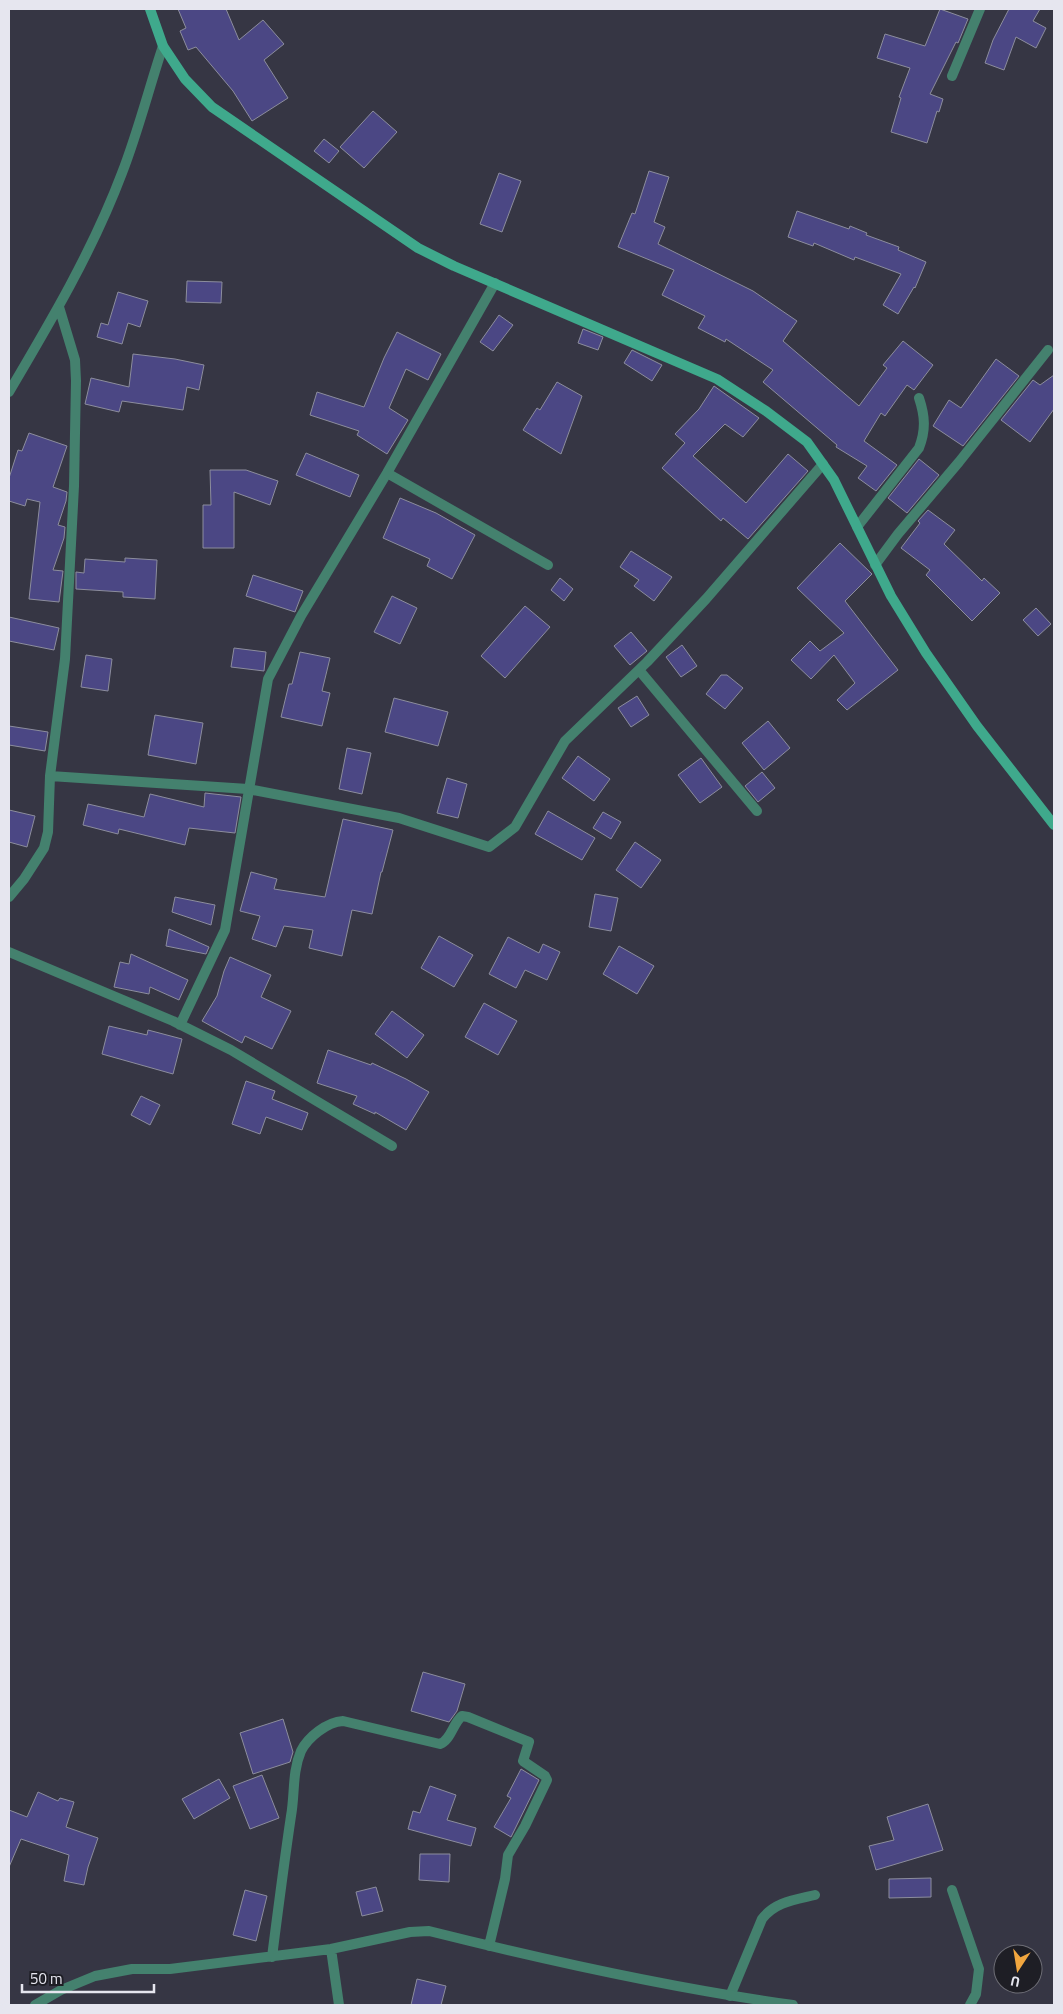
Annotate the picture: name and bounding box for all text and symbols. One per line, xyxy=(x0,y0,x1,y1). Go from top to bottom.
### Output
north arrow xyxy=(993,1944,1043,1994)
scale bar xyxy=(22,1962,155,1994)
text: 50 m xyxy=(30,1967,63,1990)
text: U xyxy=(1009,1971,1022,1993)

